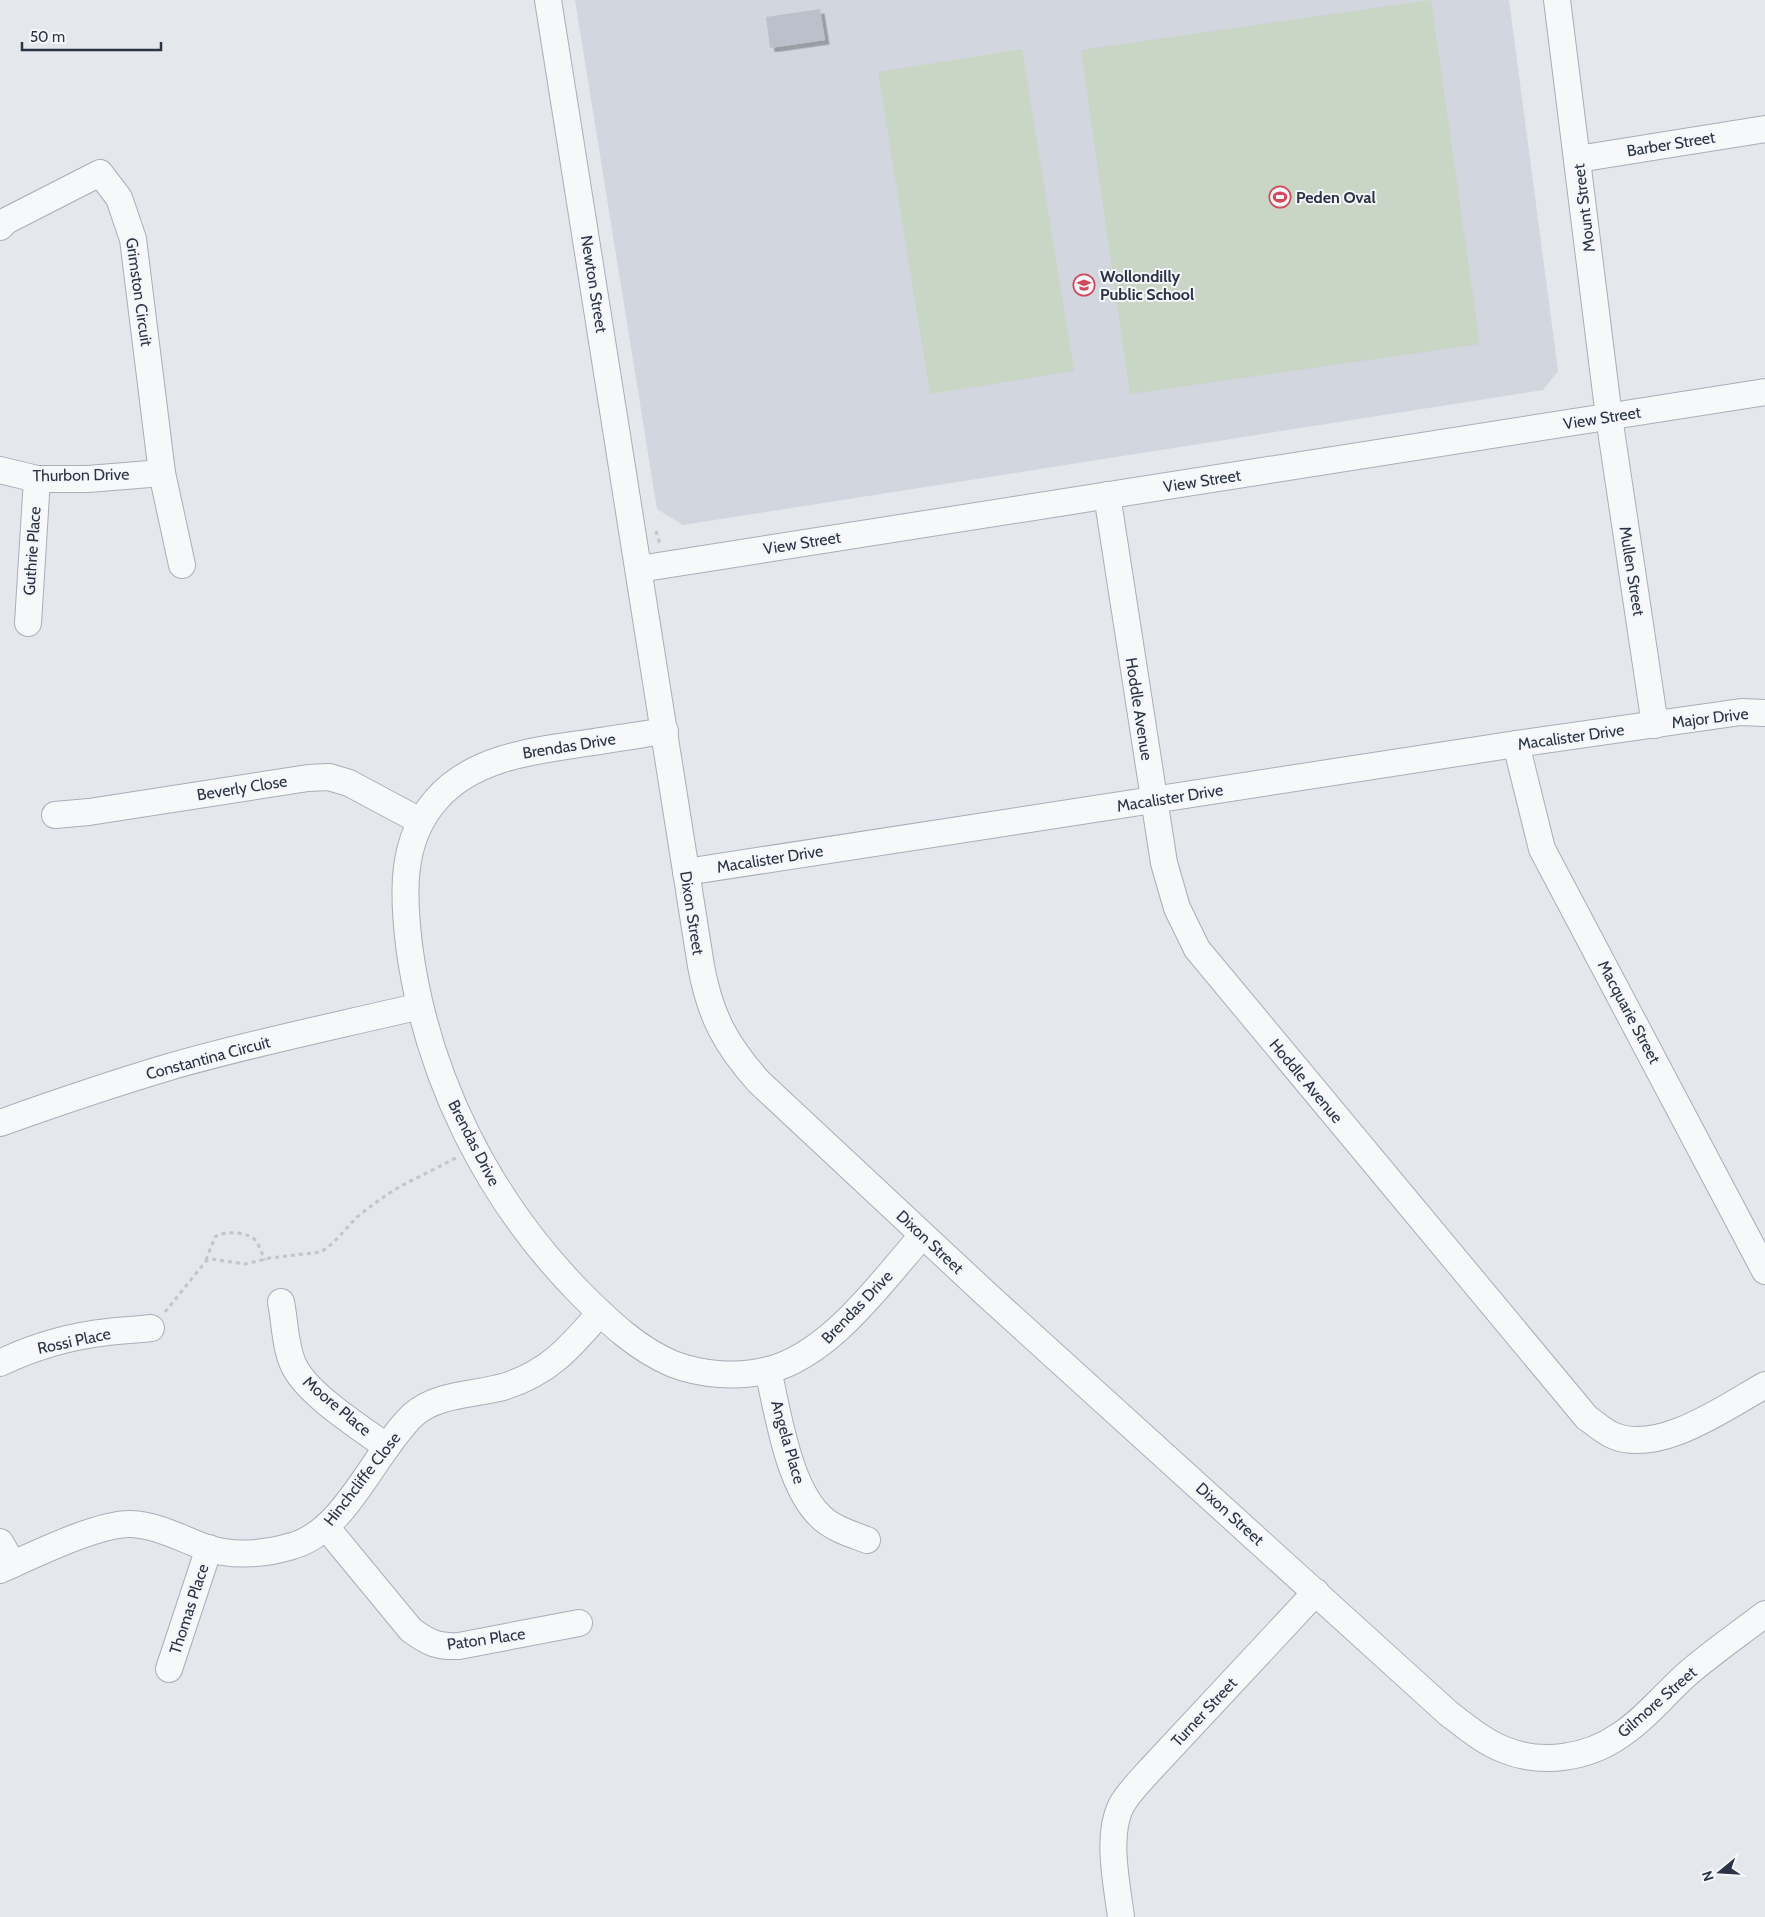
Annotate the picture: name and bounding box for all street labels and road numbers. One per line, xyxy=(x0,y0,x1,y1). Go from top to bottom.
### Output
street label: Barber Street xyxy=(1625,128,1717,160)
street label: Mount Street xyxy=(1569,162,1599,253)
street label: Newton Street xyxy=(577,234,611,335)
street label: Grimston Circuit xyxy=(122,236,156,348)
street label: View Street xyxy=(1562,402,1643,434)
street label: Thurbon Drive xyxy=(33,465,129,485)
street label: View Street xyxy=(1162,465,1243,497)
street label: Guthrie Place xyxy=(19,506,45,596)
street label: Mullen Street xyxy=(1616,525,1649,618)
street label: View Street xyxy=(762,527,843,559)
street label: Hoddle Avenue xyxy=(1121,656,1157,762)
street label: Major Drive xyxy=(1670,704,1750,732)
street label: Macalister Drive xyxy=(1517,720,1625,754)
street label: Brendas Drive xyxy=(521,729,617,763)
street label: Beverly Close xyxy=(195,771,289,805)
street label: Macalister Drive xyxy=(1115,780,1225,816)
street label: Macalister Drive xyxy=(715,841,825,877)
street label: Dixon Street xyxy=(676,870,708,957)
street label: Macquarie Street xyxy=(1594,957,1664,1067)
street label: Constantina Circuit xyxy=(144,1032,273,1084)
street label: Hoddle Avenue xyxy=(1265,1035,1347,1127)
street label: Brendas Drive xyxy=(444,1097,504,1189)
street label: Dixon Street xyxy=(893,1206,968,1278)
street label: Brendas Drive xyxy=(817,1267,897,1347)
street label: Rossi Place xyxy=(36,1324,112,1358)
street label: Moore Place xyxy=(299,1372,375,1440)
street label: Angela Place xyxy=(767,1398,809,1486)
street label: Hinchcliffe Close xyxy=(320,1429,404,1529)
street label: Dixon Street xyxy=(1192,1479,1268,1550)
street label: Thomas Place xyxy=(165,1561,213,1657)
street label: Paton Place xyxy=(446,1624,526,1654)
street label: Gilmore Street xyxy=(1614,1662,1701,1741)
street label: Turner Street xyxy=(1167,1673,1241,1750)

